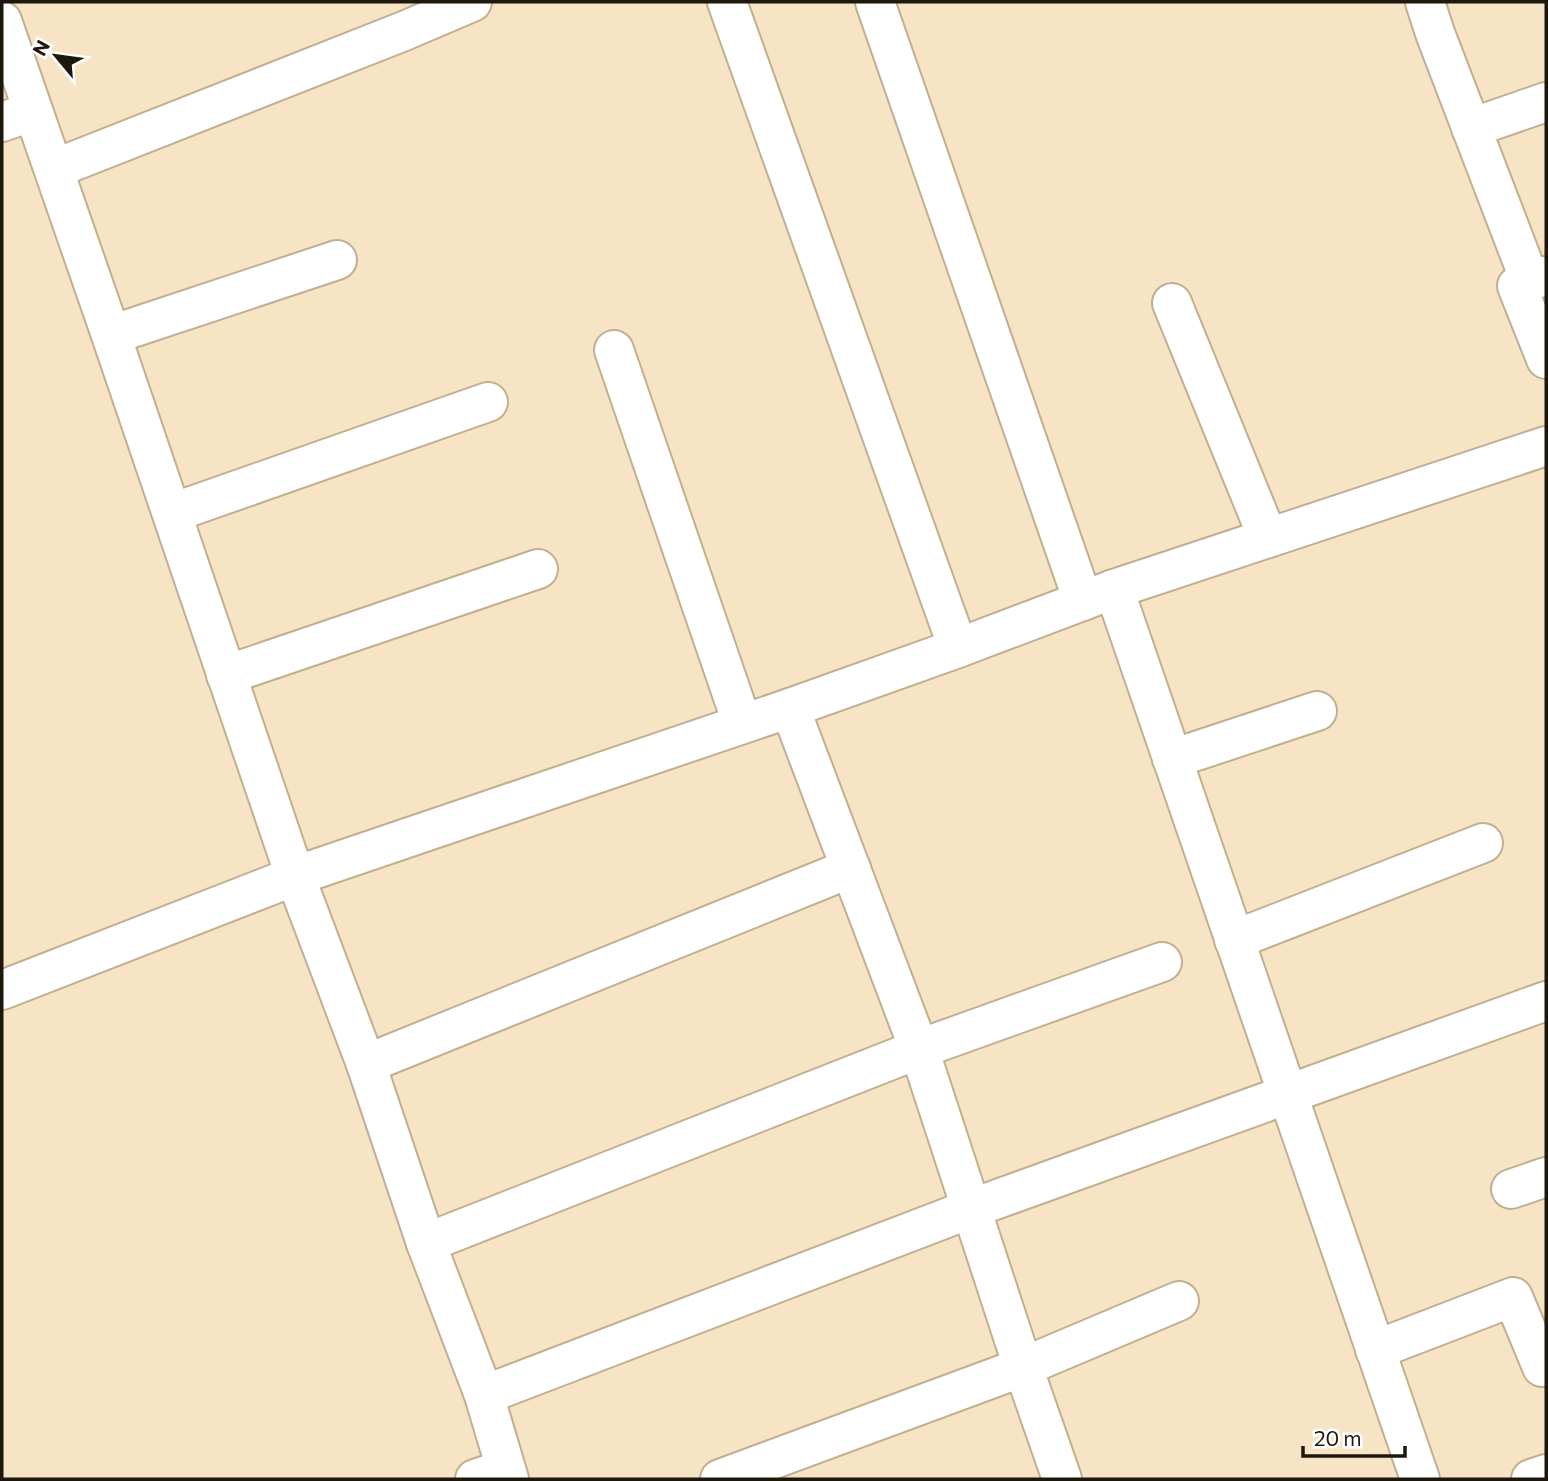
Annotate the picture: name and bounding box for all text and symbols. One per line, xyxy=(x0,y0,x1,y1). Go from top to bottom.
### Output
north arrow xyxy=(21,21,91,91)
text: N xyxy=(27,36,54,59)
scale bar xyxy=(1303,1414,1404,1458)
text: 20 m xyxy=(1314,1425,1362,1450)

